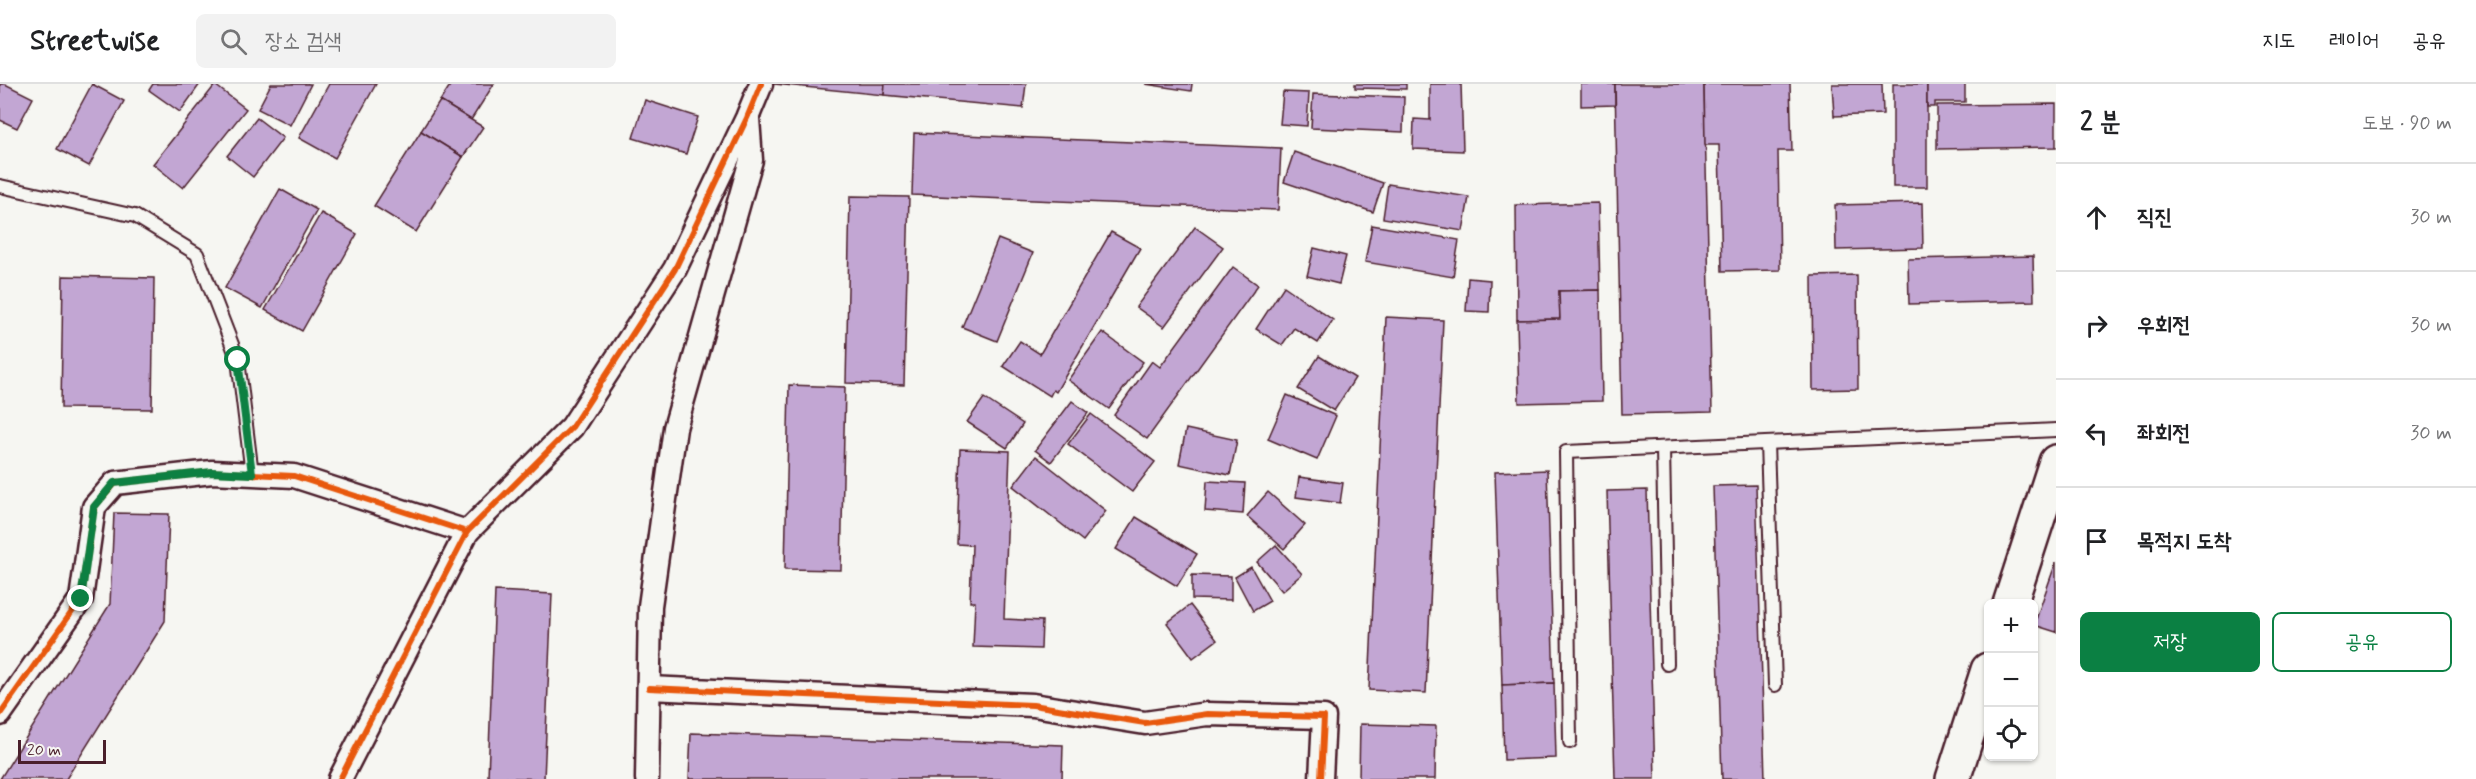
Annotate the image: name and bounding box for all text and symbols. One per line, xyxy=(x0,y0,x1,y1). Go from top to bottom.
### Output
search box xyxy=(196,14,616,68)
text: Streetwise xyxy=(30,23,160,60)
icon: search xyxy=(217,25,250,58)
text: 지도 xyxy=(2262,27,2296,55)
text: 레이어 xyxy=(2329,27,2379,55)
text: 공유 xyxy=(2412,27,2446,55)
text: 장소 검색 xyxy=(265,28,341,56)
text: 2 분 xyxy=(2080,106,2121,140)
text: 도보 · 90 m xyxy=(2362,110,2452,137)
icon: ahead xyxy=(2080,201,2113,234)
text: 직진 xyxy=(2137,204,2172,232)
text: 30 m xyxy=(2410,204,2452,231)
icon: right xyxy=(2080,309,2113,342)
text: 우회전 xyxy=(2137,312,2190,340)
text: 30 m xyxy=(2410,312,2452,339)
route start xyxy=(224,346,250,372)
icon: left xyxy=(2080,417,2113,450)
text: 좌회전 xyxy=(2137,420,2190,448)
text: 30 m xyxy=(2410,420,2452,447)
icon: arrive xyxy=(2080,525,2113,558)
text: 목적지 도착 xyxy=(2137,528,2231,556)
route end xyxy=(67,585,93,611)
map controls xyxy=(1984,599,2038,761)
button: + xyxy=(1984,599,2038,653)
button: 저장 xyxy=(2080,612,2260,672)
button: 공유 xyxy=(2272,612,2452,672)
button: − xyxy=(1984,653,2038,707)
button: locate xyxy=(1984,707,2038,761)
scale bar xyxy=(18,737,106,764)
text: 20 m xyxy=(27,740,61,761)

